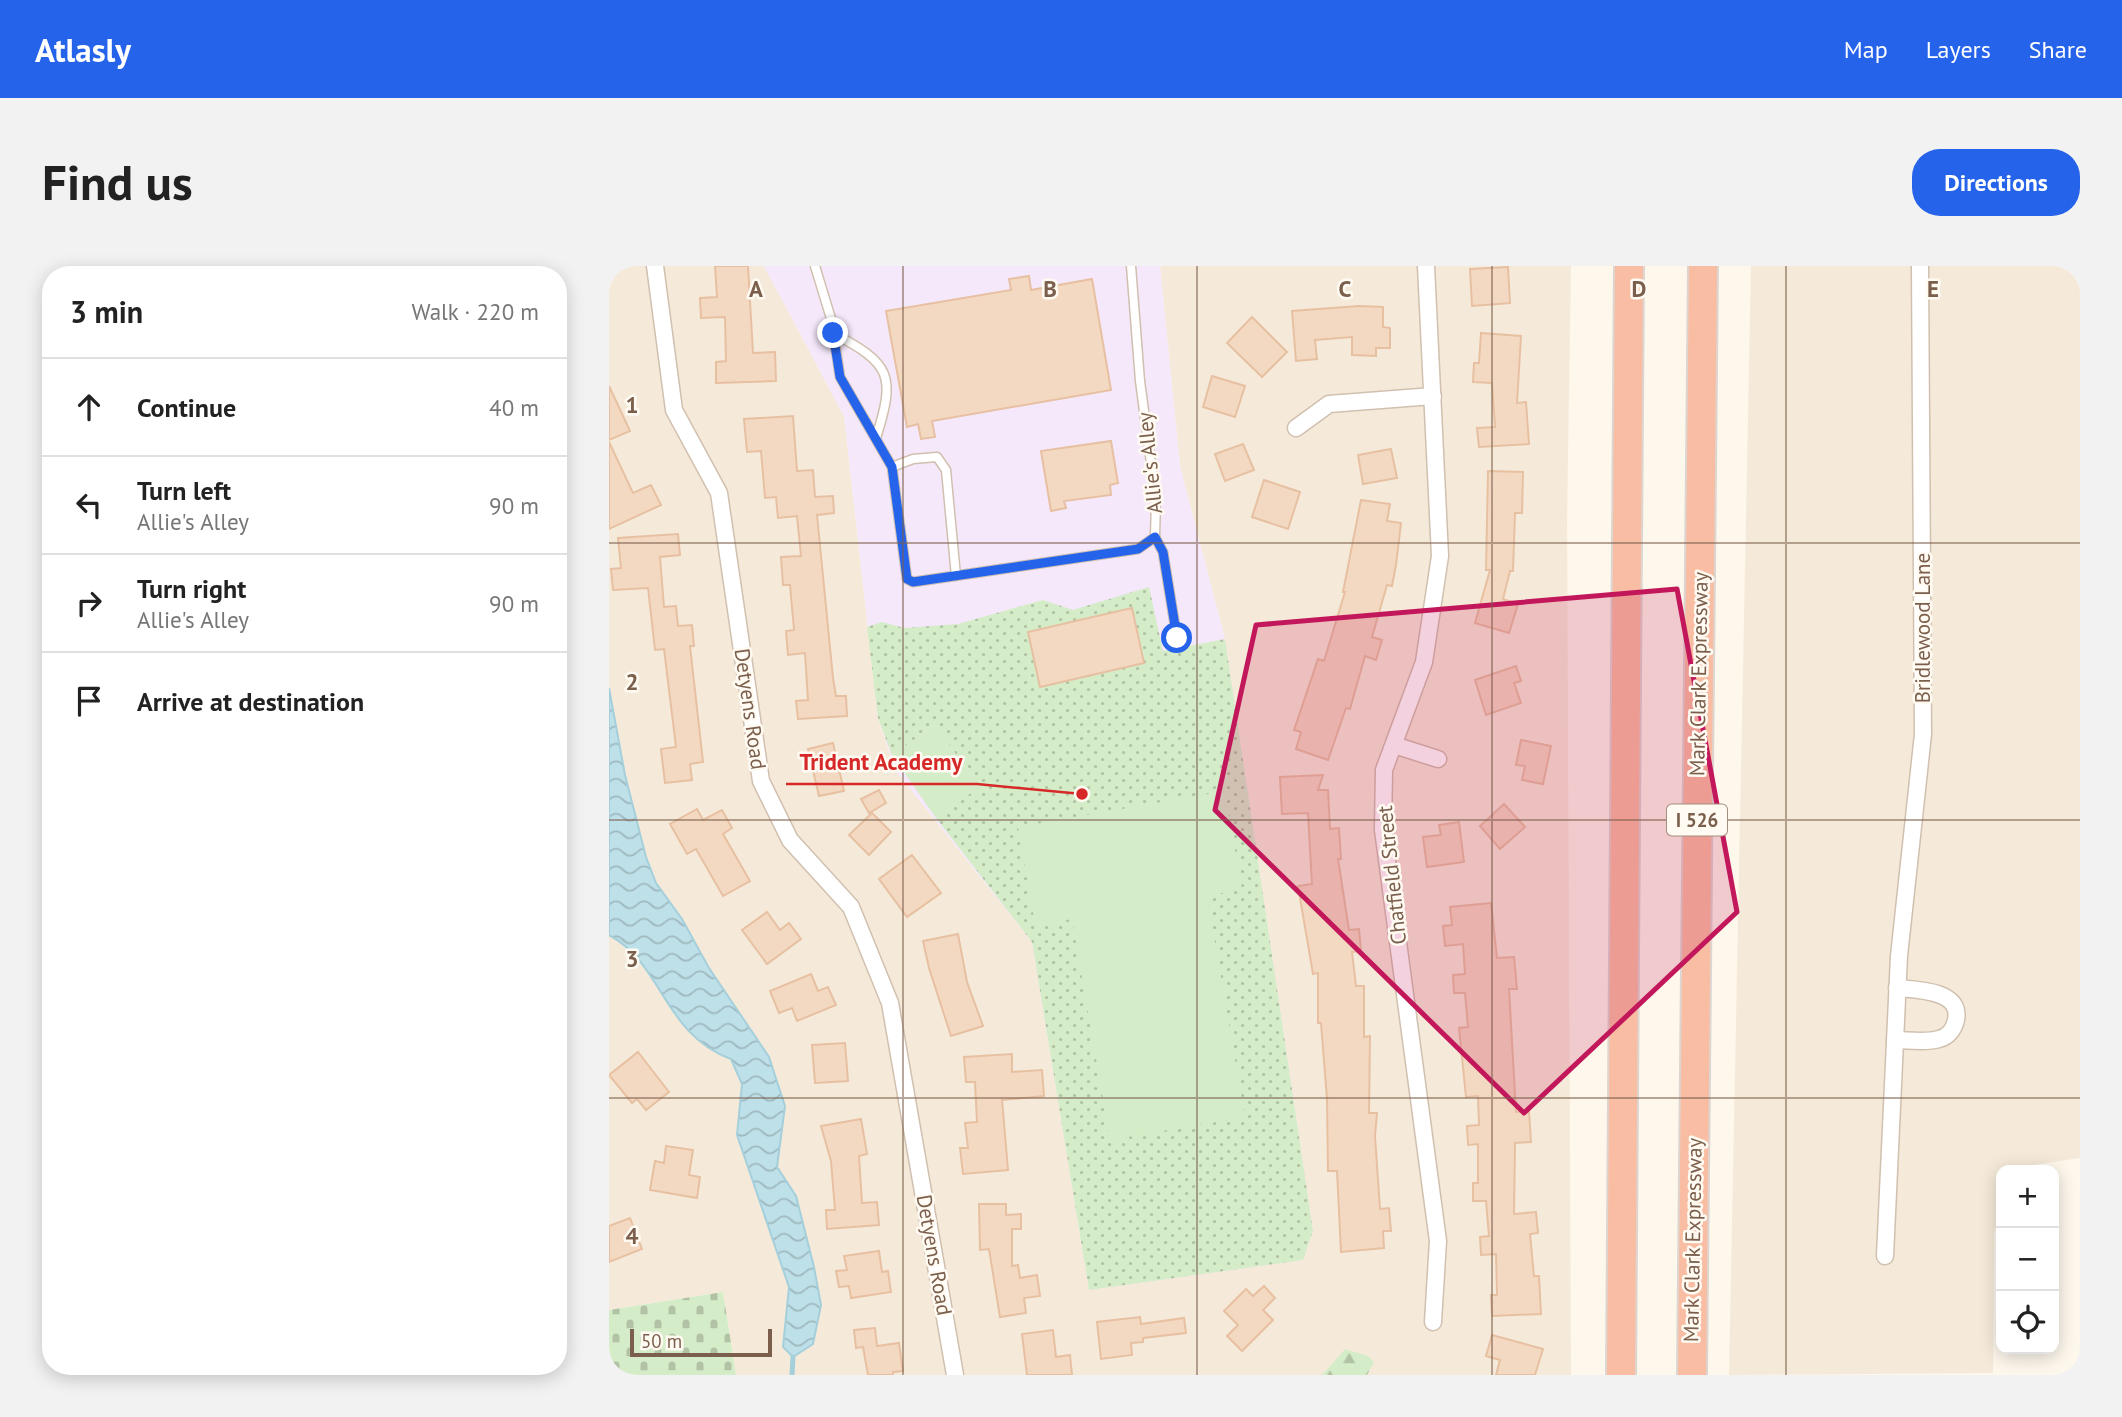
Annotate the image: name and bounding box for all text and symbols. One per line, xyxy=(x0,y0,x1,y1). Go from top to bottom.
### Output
text: Atlasly xyxy=(35,28,131,71)
text: Map xyxy=(1844,34,1888,65)
text: Layers xyxy=(1926,34,1991,65)
text: Share xyxy=(2029,34,2087,65)
button: Directions xyxy=(1912,149,2080,216)
text: Find us xyxy=(42,150,193,214)
text: A xyxy=(749,274,763,303)
text: B xyxy=(1043,274,1057,303)
text: C xyxy=(1339,274,1352,303)
text: D xyxy=(1632,274,1646,303)
text: E xyxy=(1927,274,1939,303)
text: 3 min xyxy=(70,292,143,331)
text: Walk · 220 m xyxy=(412,297,539,326)
route end xyxy=(817,317,848,348)
icon: ahead xyxy=(70,388,108,426)
text: 1 xyxy=(625,390,639,419)
text: Continue xyxy=(137,391,236,424)
text: 40 m xyxy=(489,393,539,422)
street label: Allie's Alley xyxy=(1131,411,1168,515)
text: Turn left xyxy=(137,474,231,507)
icon: left xyxy=(70,486,108,524)
text: 90 m xyxy=(489,491,539,520)
text: Allie's Alley xyxy=(137,507,249,536)
street label: Bridlewood Lane xyxy=(1909,553,1936,703)
street label: Mark Clark Expressway xyxy=(1683,571,1714,776)
text: Turn right xyxy=(137,572,246,605)
icon: right xyxy=(70,584,108,622)
text: 90 m xyxy=(489,589,539,618)
text: Allie's Alley xyxy=(137,605,249,634)
route start xyxy=(1161,622,1192,653)
street label: Detyens Road xyxy=(729,647,772,771)
text: 2 xyxy=(625,667,639,696)
icon: arrive xyxy=(70,682,108,720)
text: Arrive at destination xyxy=(137,685,364,718)
callout: Trident Academy xyxy=(786,740,977,784)
text: Trident Academy xyxy=(800,747,963,776)
street label: Chatfield Street xyxy=(1371,804,1412,946)
road number: I 526 xyxy=(1667,804,1727,835)
text: 3 xyxy=(625,944,639,973)
street label: Mark Clark Expressway xyxy=(1677,1137,1708,1342)
map controls xyxy=(1996,1165,2059,1354)
button: + xyxy=(1996,1165,2059,1228)
street label: Detyens Road xyxy=(911,1192,958,1317)
text: 4 xyxy=(625,1221,639,1250)
button: − xyxy=(1996,1228,2059,1291)
button: locate xyxy=(1996,1291,2059,1354)
scale bar xyxy=(630,1326,772,1358)
text: 50 m xyxy=(641,1329,682,1353)

